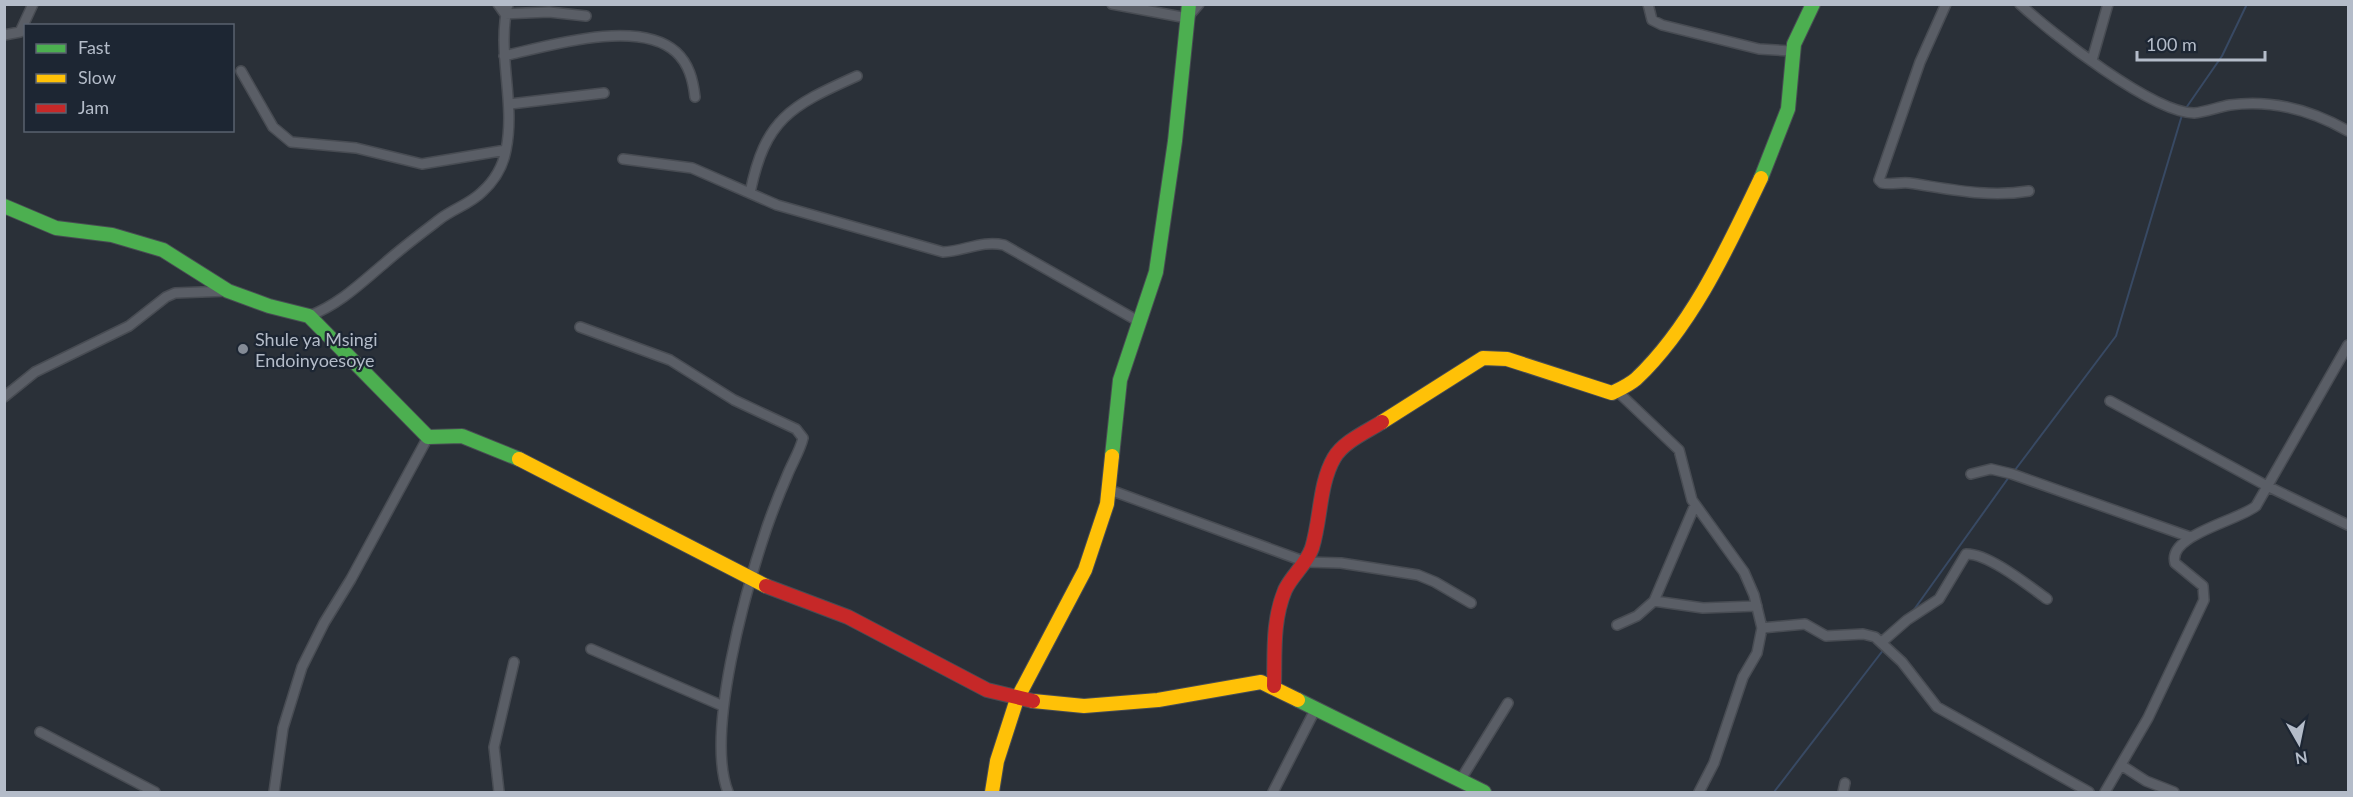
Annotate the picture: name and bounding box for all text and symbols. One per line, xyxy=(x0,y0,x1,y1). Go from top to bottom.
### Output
legend xyxy=(24,24,234,132)
scale bar xyxy=(2137,24,2264,62)
text: 100 m xyxy=(2146,33,2197,55)
text: Fast xyxy=(78,36,111,58)
text: Slow xyxy=(78,66,116,88)
text: Jam xyxy=(78,96,109,118)
place label: Shule ya Msingi Endoinyoesoye xyxy=(255,328,378,371)
marker: Shule ya Msingi Endoinyoesoye xyxy=(236,342,250,356)
north arrow xyxy=(2269,713,2329,773)
text: N xyxy=(2294,748,2309,769)

